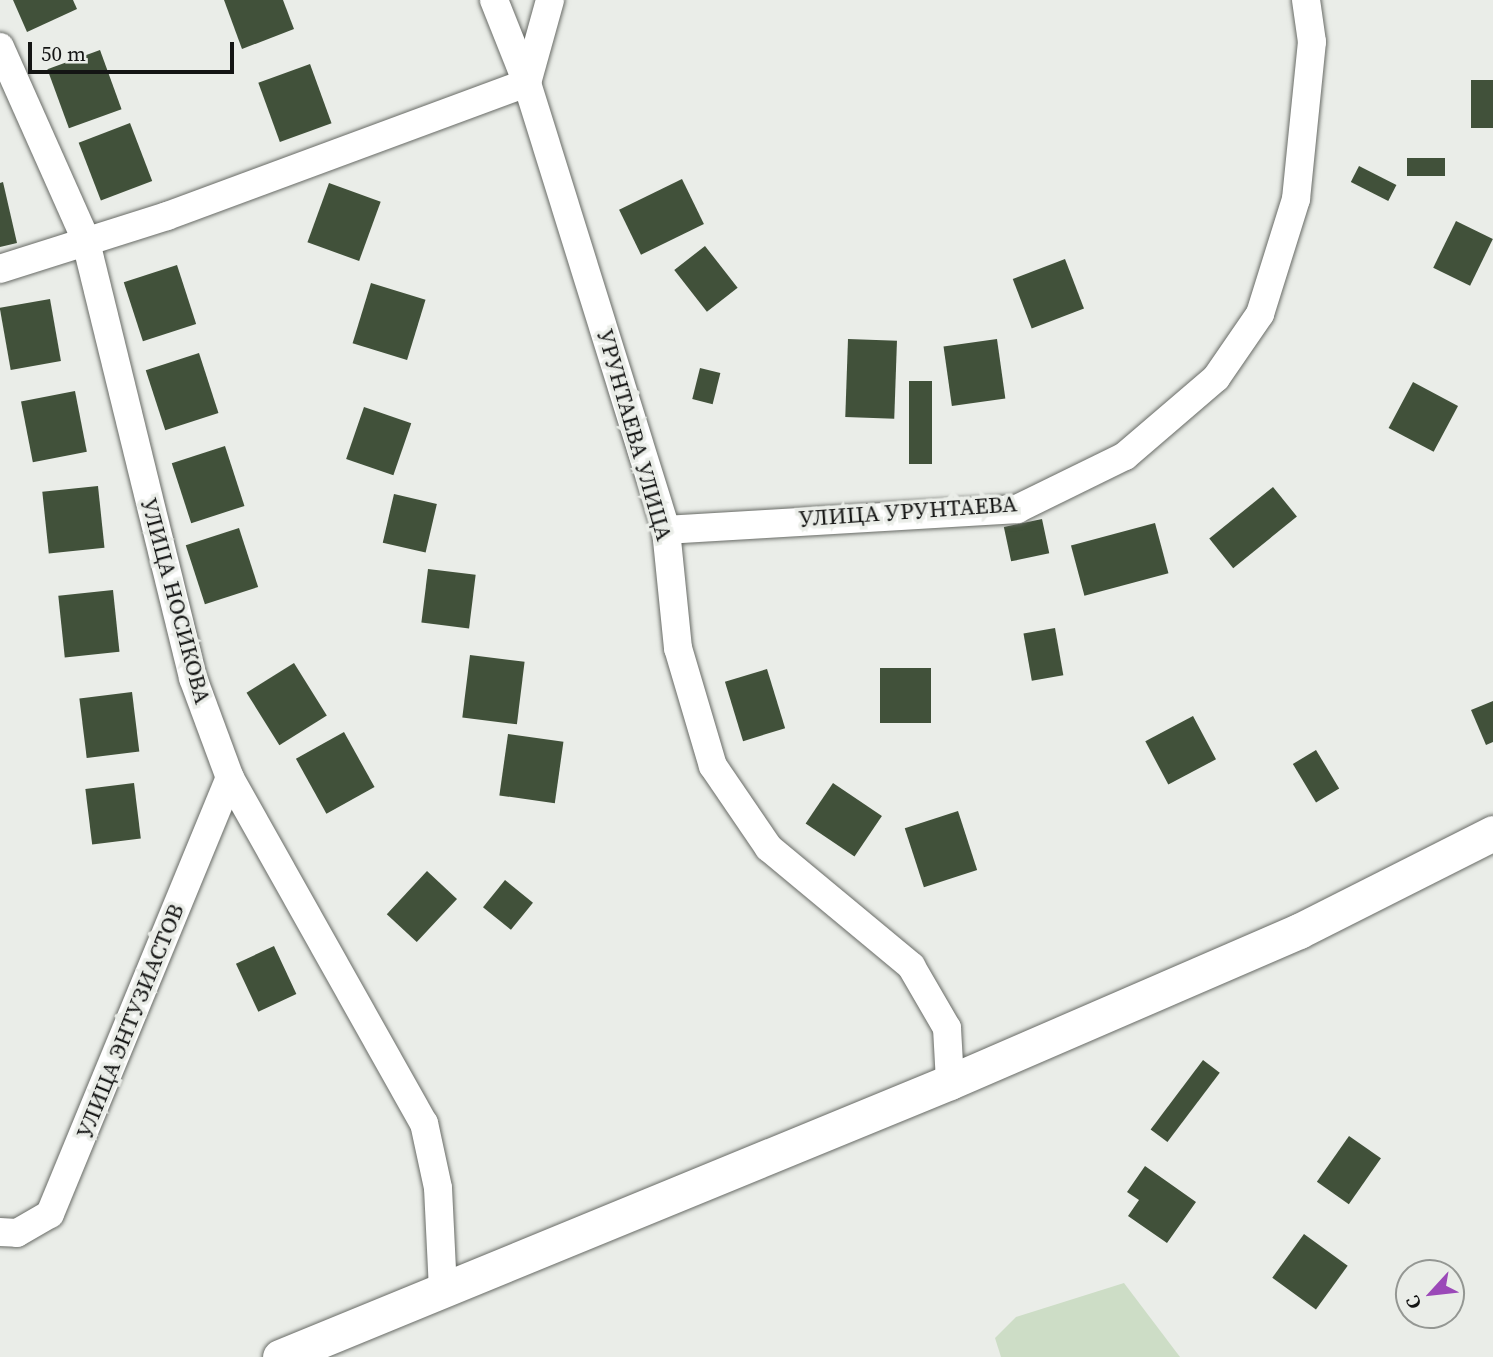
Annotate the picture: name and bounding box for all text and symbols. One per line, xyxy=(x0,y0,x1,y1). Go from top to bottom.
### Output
scale bar xyxy=(32,28,238,72)
text: 50 m xyxy=(41,39,86,68)
street label: УРУНТАЕВА УЛИЦА xyxy=(592,326,678,544)
street label: УЛИЦА УРУНТАЕВА xyxy=(798,490,1018,532)
street label: УЛИЦА НОСИКОВА xyxy=(135,495,217,707)
street label: УЛИЦА ЭНТУЗИАСТОВ xyxy=(70,900,190,1142)
north arrow xyxy=(1395,1259,1465,1329)
text: С xyxy=(1399,1291,1427,1314)

